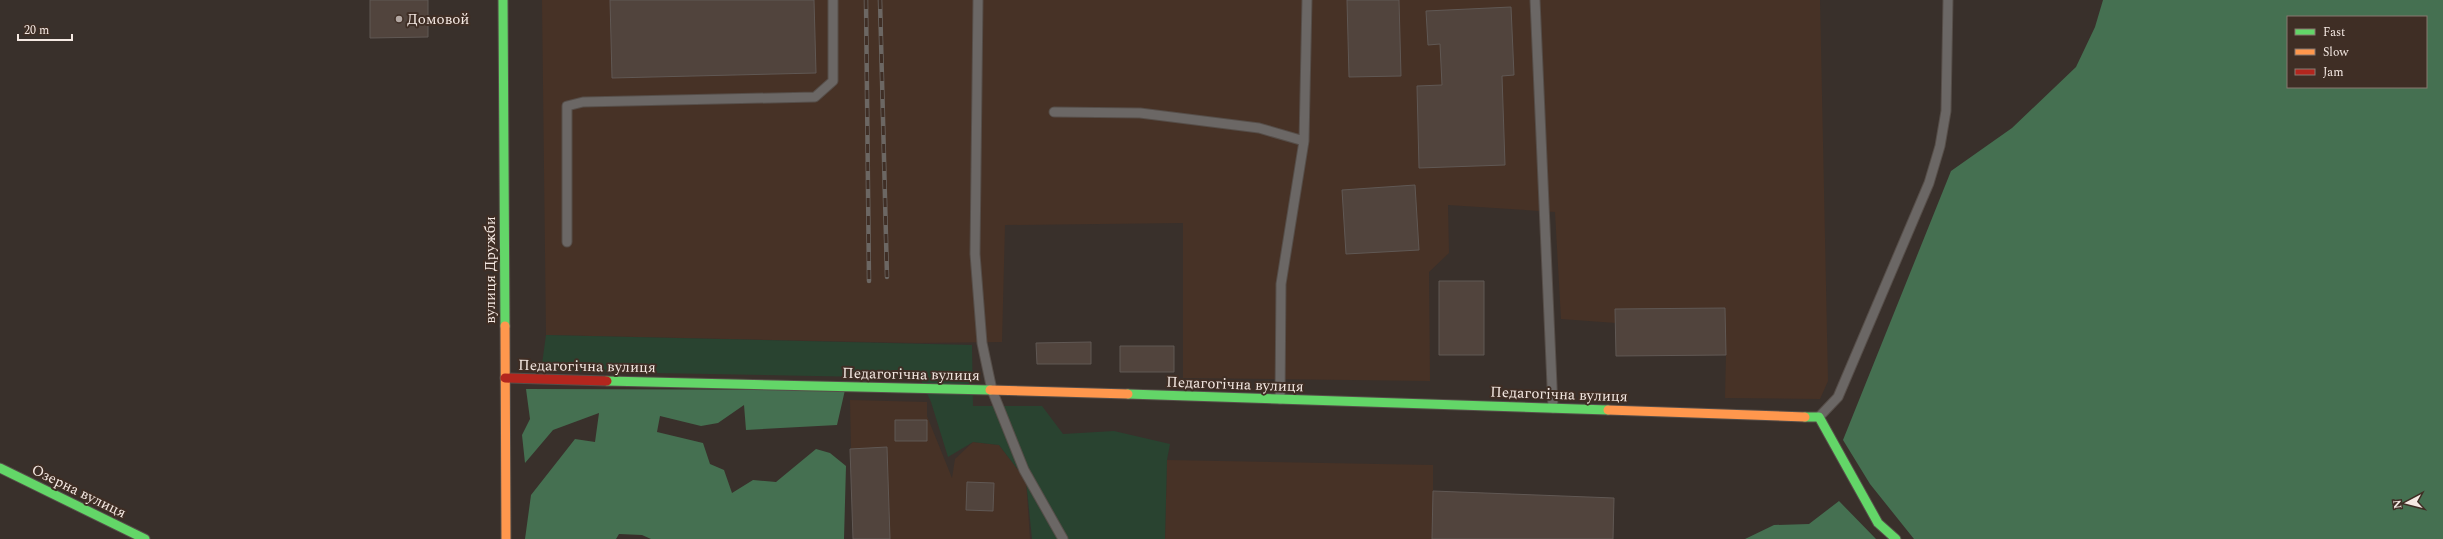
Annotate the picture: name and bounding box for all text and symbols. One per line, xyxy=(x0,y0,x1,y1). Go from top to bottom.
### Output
place label: Домовой xyxy=(407,8,469,31)
marker: Домовой xyxy=(394,14,404,24)
scale bar xyxy=(18,16,72,42)
legend xyxy=(2287,16,2427,88)
text: 20 m xyxy=(24,21,49,40)
text: Fast xyxy=(2323,23,2345,42)
text: Slow xyxy=(2323,43,2349,62)
text: Jam xyxy=(2323,63,2344,82)
street label: вулиця Дружби xyxy=(479,216,502,324)
street label: Педагогічна вулиця xyxy=(518,354,656,379)
street label: Педагогічна вулиця xyxy=(842,362,980,387)
street label: Педагогічна вулиця xyxy=(1166,371,1304,398)
street label: Педагогічна вулиця xyxy=(1490,381,1628,408)
street label: Озерна вулиця xyxy=(27,458,130,524)
north arrow xyxy=(2387,483,2427,523)
text: N xyxy=(2389,499,2407,510)

